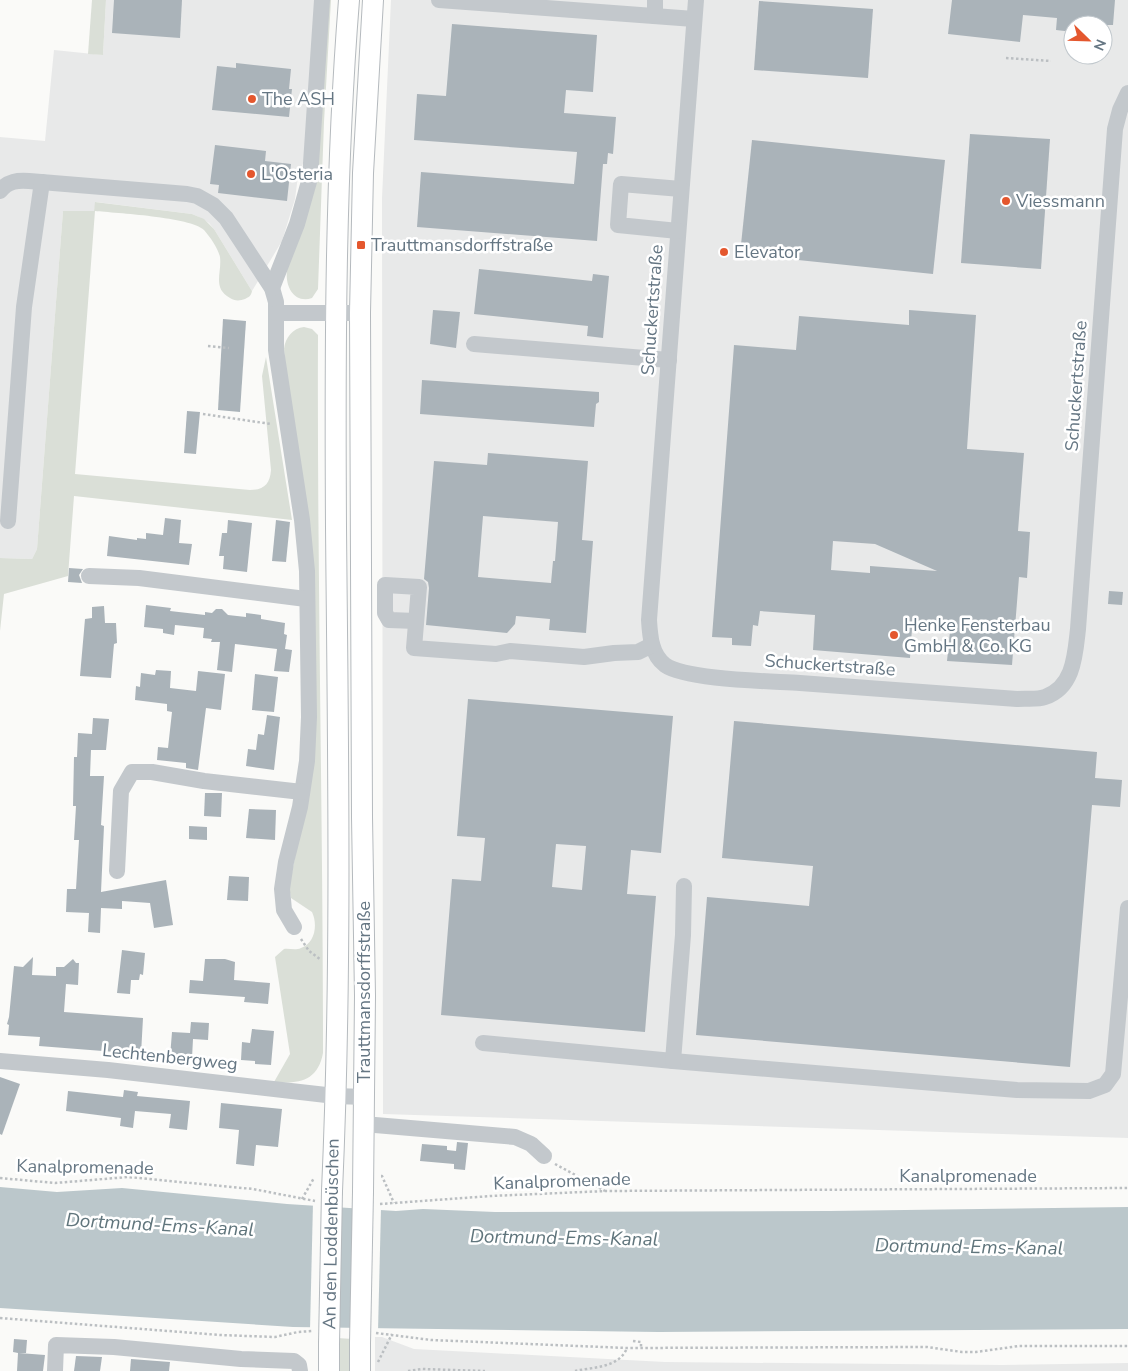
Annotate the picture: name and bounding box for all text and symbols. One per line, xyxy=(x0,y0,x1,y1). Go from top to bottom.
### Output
north arrow xyxy=(1063,15,1113,65)
text: N xyxy=(1089,36,1110,53)
place label: The ASH xyxy=(262,87,335,111)
marker: The ASH xyxy=(246,93,258,105)
place label: L'Osteria xyxy=(261,162,333,186)
marker: L'Osteria xyxy=(245,168,257,180)
place label: Viessmann xyxy=(1015,189,1105,213)
marker: Viessmann xyxy=(1000,195,1012,207)
place label: Trauttmansdorffstraße xyxy=(371,233,553,257)
marker: Trauttmansdorffstraße xyxy=(355,239,367,251)
place label: Elevator xyxy=(734,240,801,264)
street label: Schuckertstraße xyxy=(635,244,669,376)
marker: Elevator xyxy=(718,246,730,258)
street label: Schuckertstraße xyxy=(1059,320,1093,452)
place label: Henke Fensterbau GmbH & Co. KG xyxy=(904,613,1051,658)
marker: Henke Fensterbau GmbH & Co. KG xyxy=(888,629,900,641)
street label: Schuckertstraße xyxy=(764,648,896,682)
street label: Trauttmansdorffstraße xyxy=(352,901,376,1083)
street label: Lechtenbergweg xyxy=(101,1038,239,1076)
street label: An den Loddenbüschen xyxy=(317,1138,345,1330)
street label: Kanalpromenade xyxy=(16,1154,154,1180)
street label: Kanalpromenade xyxy=(899,1164,1037,1188)
street label: Kanalpromenade xyxy=(493,1167,631,1195)
water label: Dortmund-Ems-Kanal xyxy=(65,1207,255,1243)
water label: Dortmund-Ems-Kanal xyxy=(470,1223,658,1253)
water label: Dortmund-Ems-Kanal xyxy=(875,1232,1063,1262)

